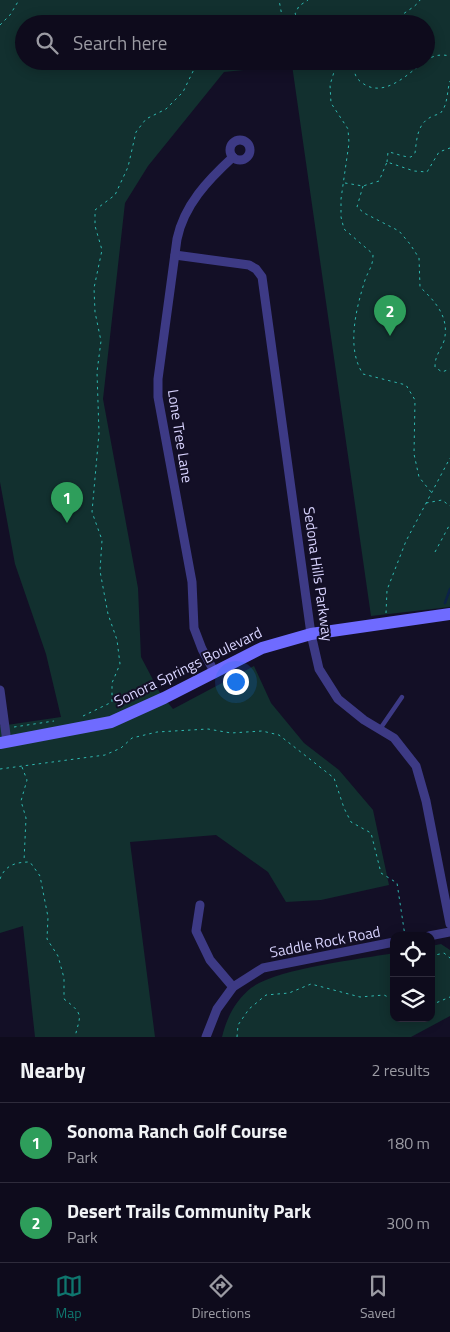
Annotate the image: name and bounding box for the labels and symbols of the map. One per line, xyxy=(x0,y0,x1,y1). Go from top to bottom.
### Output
pin: 2 xyxy=(374,295,406,336)
street label: Lone Tree Lane xyxy=(162,388,199,484)
pin: 1 xyxy=(51,482,83,523)
street label: Sedona Hills Parkway xyxy=(298,505,339,643)
street label: Sonora Springs Boulevard xyxy=(110,621,266,712)
your location xyxy=(223,669,249,695)
street label: Saddle Rock Road xyxy=(268,919,382,964)

